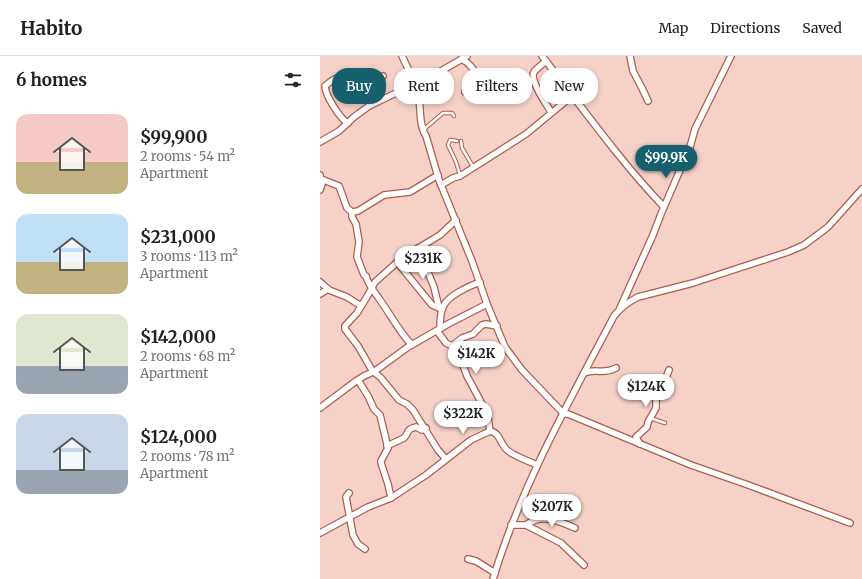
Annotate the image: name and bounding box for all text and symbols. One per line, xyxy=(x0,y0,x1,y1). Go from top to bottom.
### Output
text: Habito xyxy=(20,16,82,40)
text: Map xyxy=(658,19,688,37)
text: Directions xyxy=(710,19,780,37)
text: Saved xyxy=(802,19,842,37)
chip: Buy xyxy=(332,68,386,104)
chip: Rent xyxy=(394,68,454,104)
chip: Filters xyxy=(462,68,532,104)
chip: New xyxy=(540,68,598,104)
text: 6 homes xyxy=(16,69,87,91)
icon: filters xyxy=(282,69,304,91)
text: $99,900 xyxy=(140,126,207,148)
icon: home xyxy=(48,130,96,178)
pin: $99.9K xyxy=(633,145,699,179)
text: 2 rooms · 54 m² xyxy=(140,148,235,165)
text: $99.9K xyxy=(644,149,688,166)
text: Apartment xyxy=(140,165,208,182)
text: $231,000 xyxy=(140,226,216,248)
icon: home xyxy=(48,230,96,278)
pin: $231K xyxy=(395,246,451,280)
text: 3 rooms · 113 m² xyxy=(140,248,238,265)
text: $231K xyxy=(404,250,442,267)
text: Apartment xyxy=(140,265,208,282)
text: $142,000 xyxy=(140,326,216,348)
icon: home xyxy=(48,330,96,378)
pin: $142K xyxy=(448,341,504,375)
text: $142K xyxy=(457,345,495,362)
text: 2 rooms · 68 m² xyxy=(140,348,235,365)
text: Apartment xyxy=(140,365,208,382)
pin: $124K xyxy=(618,374,674,408)
text: $124K xyxy=(626,378,666,395)
pin: $322K xyxy=(435,401,491,435)
text: $322K xyxy=(443,405,483,422)
text: $124,000 xyxy=(140,426,217,448)
icon: home xyxy=(48,430,96,478)
text: 2 rooms · 78 m² xyxy=(140,448,234,465)
text: Apartment xyxy=(140,465,208,482)
pin: $207K xyxy=(524,494,580,528)
text: $207K xyxy=(531,498,573,515)

